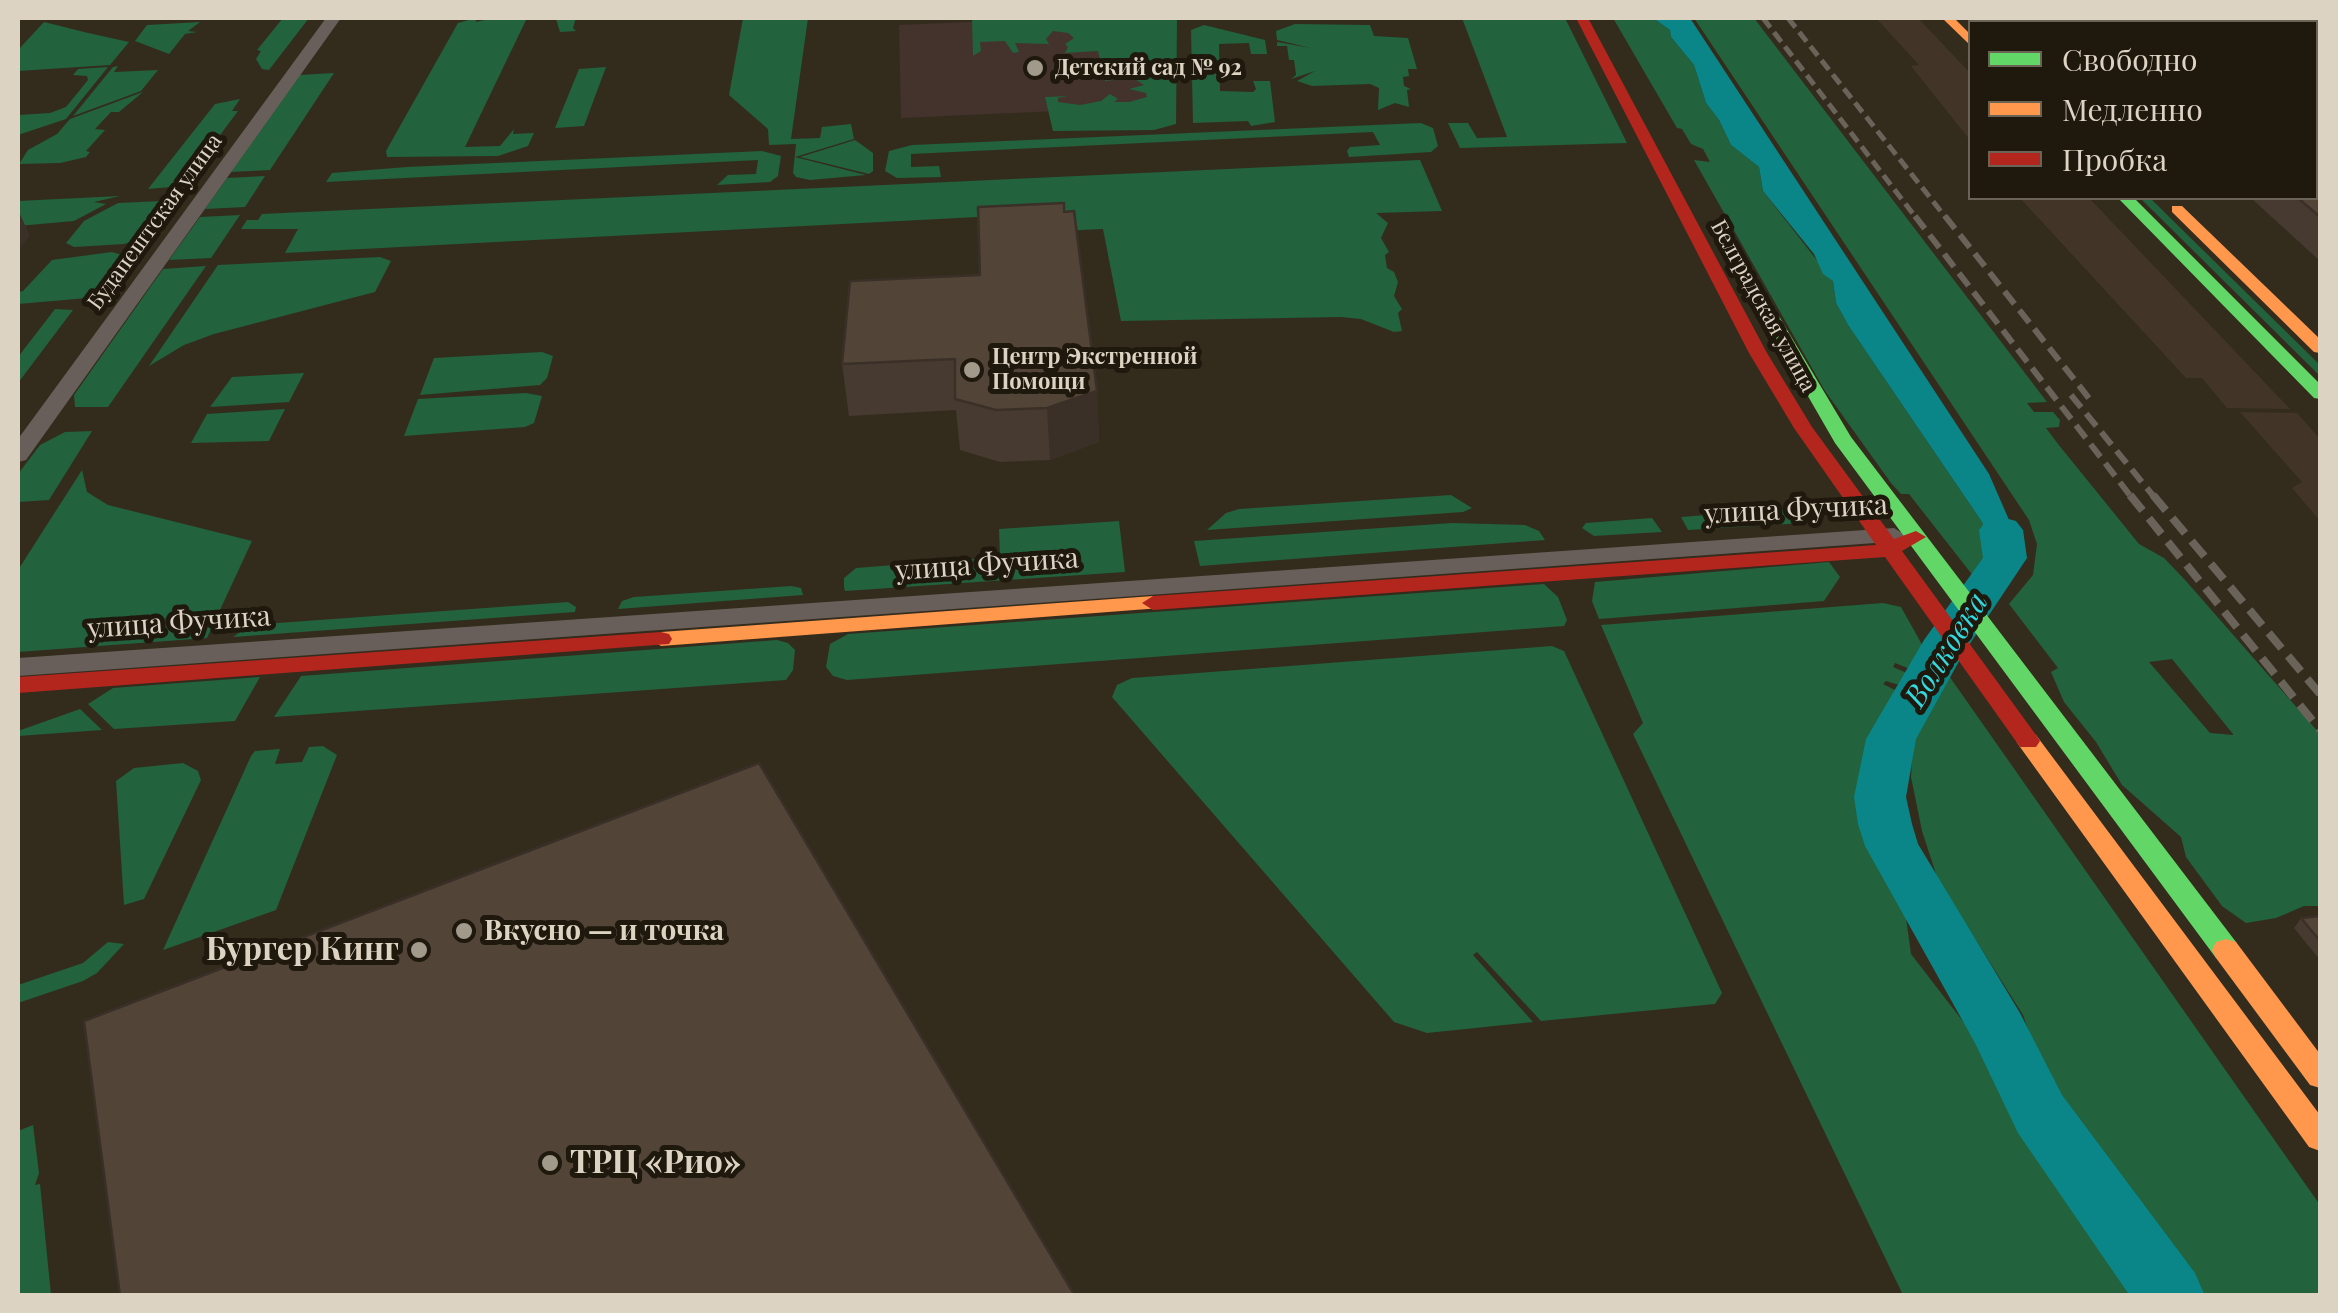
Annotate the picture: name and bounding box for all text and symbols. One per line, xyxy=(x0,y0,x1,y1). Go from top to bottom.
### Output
legend xyxy=(1968,20,2318,200)
text: Свободно xyxy=(2062,39,2197,79)
place label: Детский сад № 92 xyxy=(1055,55,1242,81)
marker: Детский сад № 92 xyxy=(1024,57,1046,79)
text: Медленно xyxy=(2062,89,2203,129)
street label: Будапештская улица xyxy=(82,129,228,315)
text: Пробка xyxy=(2062,139,2167,179)
street label: Белградская улица xyxy=(1705,215,1821,397)
place label: Центр Экстренной Помощи xyxy=(992,344,1197,396)
marker: Центр Экстренной Помощи xyxy=(961,359,983,381)
street label: улица Фучика xyxy=(1703,488,1889,532)
street label: улица Фучика xyxy=(894,542,1080,588)
water label: Волковка xyxy=(1898,586,1996,714)
street label: улица Фучика xyxy=(86,600,272,646)
place label: Вкусно — и точка xyxy=(484,914,724,948)
marker: Вкусно — и точка xyxy=(453,920,475,942)
place label: Бургер Кинг xyxy=(206,931,399,969)
marker: Бургер Кинг xyxy=(408,939,430,961)
place label: ТРЦ «Рио» xyxy=(570,1144,741,1182)
marker: ТРЦ «Рио» xyxy=(539,1152,561,1174)

